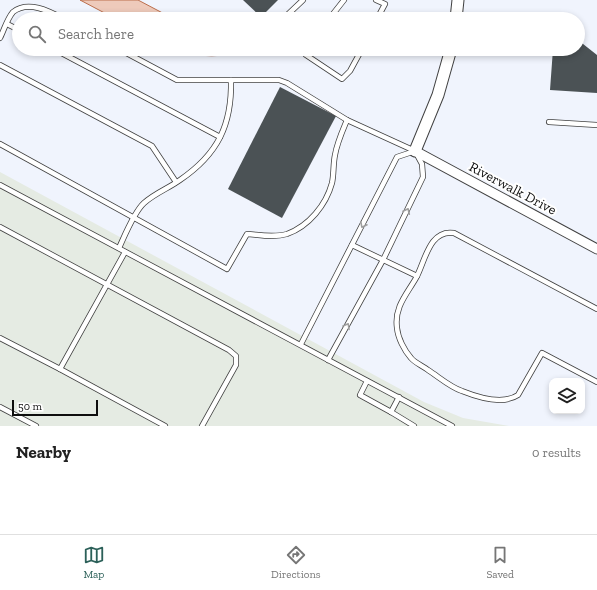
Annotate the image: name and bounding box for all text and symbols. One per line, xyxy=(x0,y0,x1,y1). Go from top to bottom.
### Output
search box xyxy=(12,12,585,56)
icon: search xyxy=(26,23,48,45)
text: Search here xyxy=(58,25,134,43)
street label: Riverwalk Drive xyxy=(466,158,560,219)
one-way arrow xyxy=(402,207,410,215)
one-way arrow xyxy=(360,220,368,228)
one-way arrow xyxy=(342,323,350,330)
map controls xyxy=(549,378,585,414)
button: layers xyxy=(549,378,585,414)
scale bar xyxy=(12,398,98,417)
text: 50 m xyxy=(18,400,42,413)
text: Nearby xyxy=(16,442,71,462)
text: 0 results xyxy=(532,445,581,460)
tab: Map xyxy=(83,544,105,581)
tab: Directions xyxy=(271,544,321,581)
tab: Saved xyxy=(486,544,514,581)

